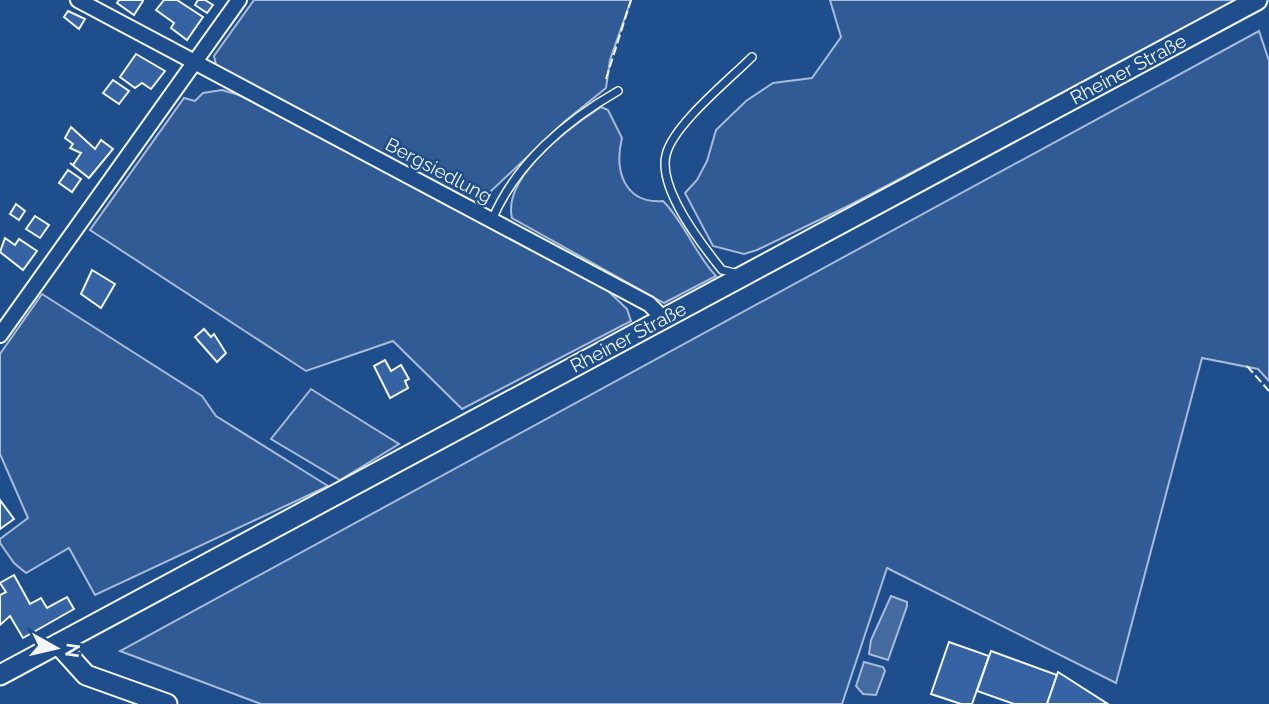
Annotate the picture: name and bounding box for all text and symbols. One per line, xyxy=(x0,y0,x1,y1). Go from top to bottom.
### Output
street label: Rheiner Straße xyxy=(1066,29,1190,109)
street label: Bergsiedlung xyxy=(382,133,496,207)
street label: Rheiner Straße xyxy=(566,297,690,377)
north arrow xyxy=(21,613,91,683)
text: N xyxy=(61,642,85,659)

